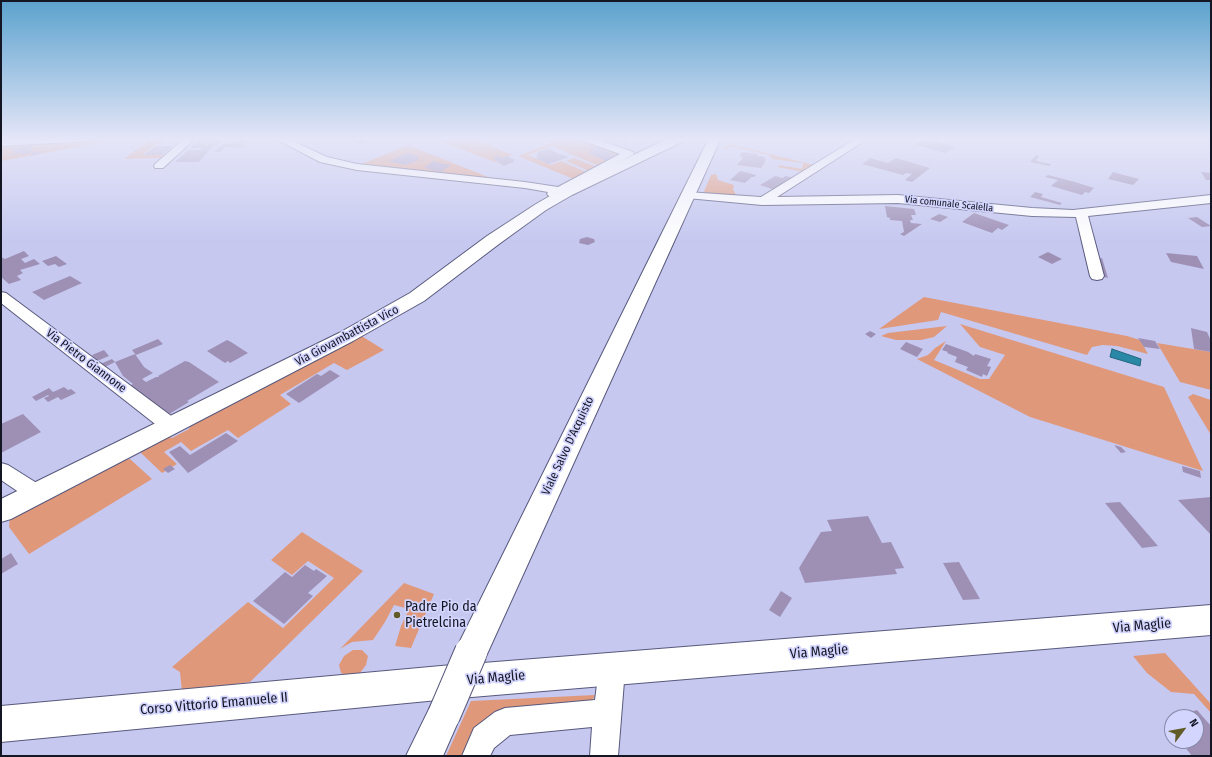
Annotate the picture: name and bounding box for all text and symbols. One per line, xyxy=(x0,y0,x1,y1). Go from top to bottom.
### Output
street label: Via comunale Scalella xyxy=(904,193,994,215)
street label: Via Giovambattista Vico xyxy=(293,303,401,369)
street label: Via Pietro Giannone xyxy=(43,326,129,396)
street label: Viale Salvo D'Acquisto xyxy=(539,394,597,498)
place label: Padre Pio da Pietrelcina xyxy=(405,599,477,632)
marker: Padre Pio da Pietrelcina xyxy=(392,610,402,620)
street label: Via Maglie xyxy=(1112,615,1172,637)
street label: Via Maglie xyxy=(789,641,849,663)
street label: Via Maglie xyxy=(466,667,526,689)
street label: Corso Vittorio Emanuele II xyxy=(139,689,289,719)
north arrow xyxy=(1164,709,1204,749)
text: N xyxy=(1186,717,1201,729)

